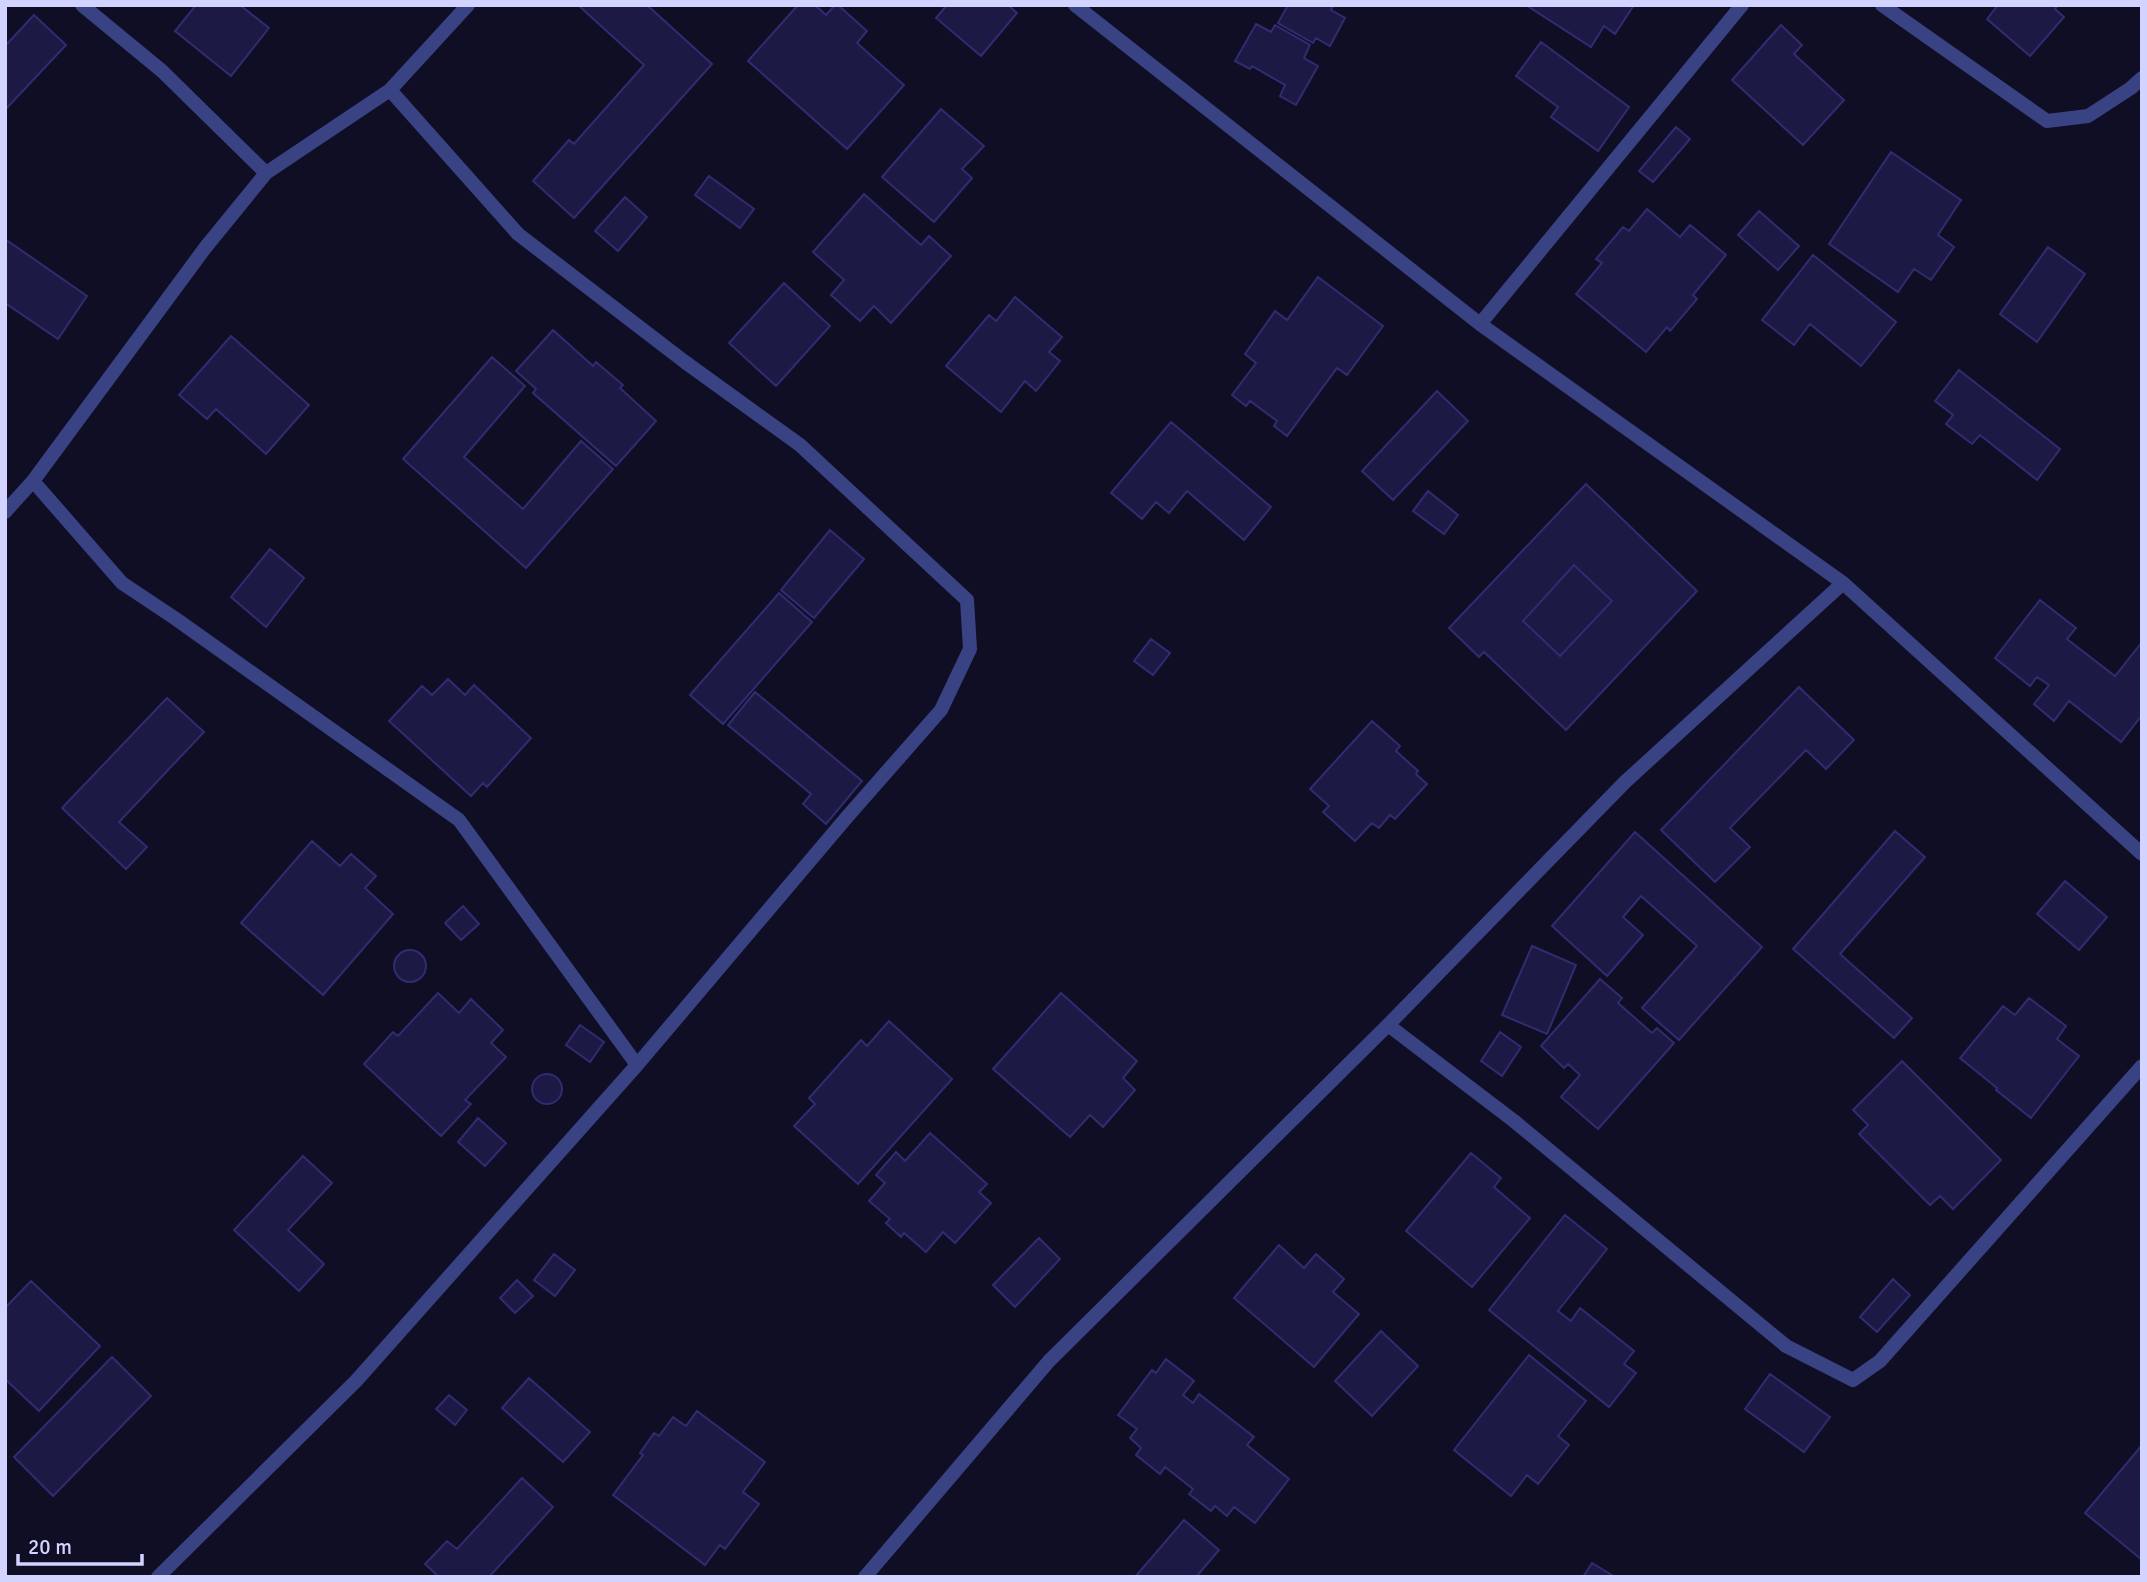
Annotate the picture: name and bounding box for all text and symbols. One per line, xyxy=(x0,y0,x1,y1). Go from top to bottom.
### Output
scale bar xyxy=(18,1522,142,1566)
text: 20 m xyxy=(28,1534,72,1560)

